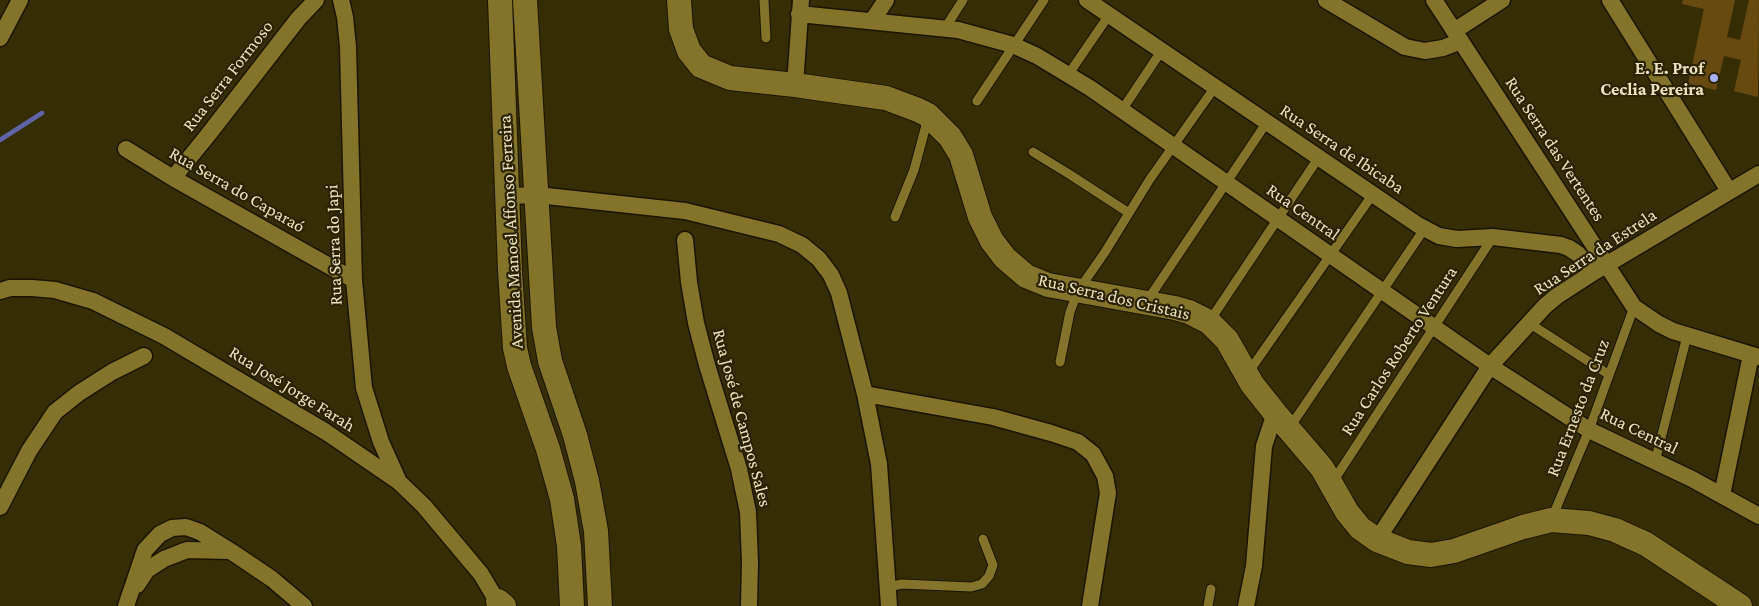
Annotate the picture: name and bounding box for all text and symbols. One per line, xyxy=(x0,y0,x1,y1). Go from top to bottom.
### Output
street label: Rua Serra Formoso xyxy=(178,16,278,136)
place label: E. E. Prof Ceclia Pereira xyxy=(1600,57,1704,100)
marker: E. E. Prof Ceclia Pereira xyxy=(1708,72,1720,84)
street label: Rua Serra das Vertentes xyxy=(1500,73,1610,225)
street label: Rua Serra de Ibicaba xyxy=(1276,99,1408,199)
street label: Avenida Manoel Affonso Ferreira xyxy=(494,115,528,349)
street label: Rua Serra do Caparaó xyxy=(165,142,309,238)
street label: Rua Central xyxy=(1262,179,1344,245)
street label: Rua Serra do Japi xyxy=(321,184,347,306)
street label: Rua Serra da Estrela xyxy=(1529,204,1661,300)
street label: Rua Carlos Roberto Ventura xyxy=(1336,262,1462,440)
street label: Rua Serra dos Cristais xyxy=(1036,269,1192,325)
street label: Rua José de Campos Sales xyxy=(708,327,776,509)
street label: Rua Ernesto da Cruz xyxy=(1542,336,1614,480)
street label: Rua José Jorge Farah xyxy=(225,342,359,436)
street label: Rua Central xyxy=(1596,403,1682,459)

